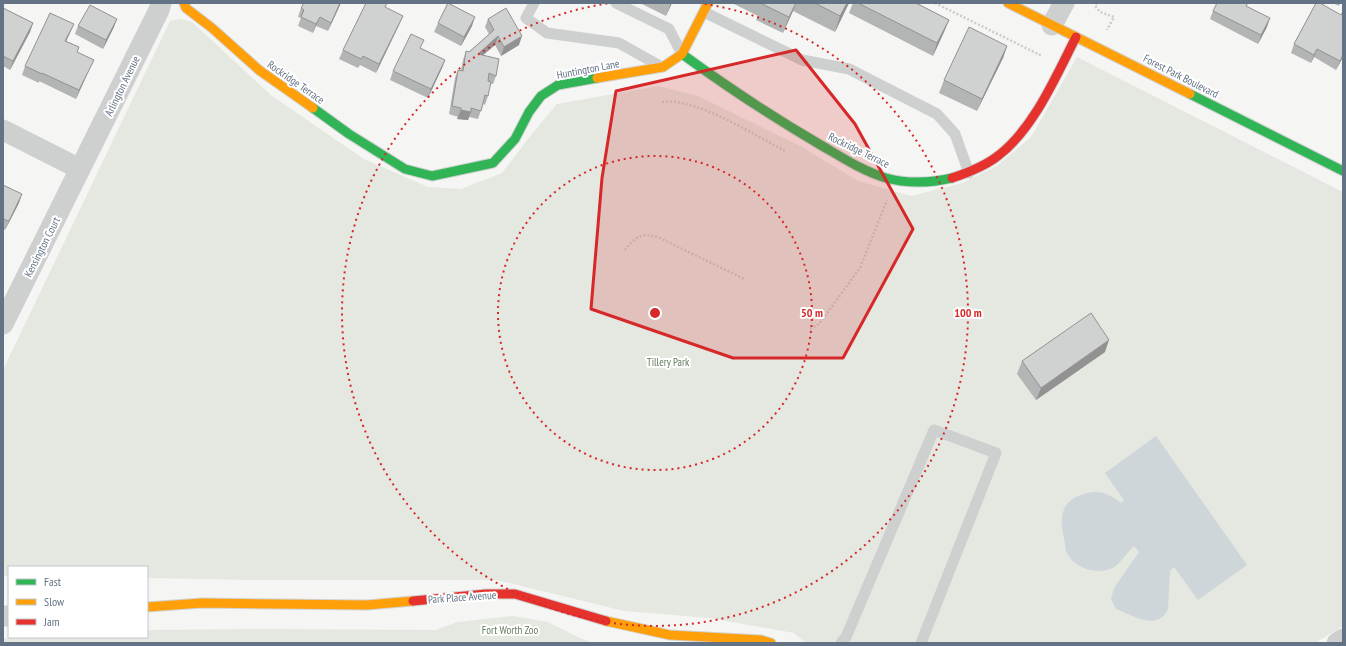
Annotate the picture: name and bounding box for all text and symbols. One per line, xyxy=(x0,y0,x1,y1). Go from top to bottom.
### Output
street label: Forest Park Boulevard xyxy=(1141,51,1221,101)
street label: Arlington Avenue xyxy=(101,53,143,118)
street label: Huntington Lane xyxy=(555,56,621,82)
street label: Rockridge Terrace xyxy=(265,57,328,107)
street label: Rockridge Terrace xyxy=(826,129,892,171)
street label: Kensington Court xyxy=(21,215,63,279)
text: 50 m xyxy=(801,305,823,320)
text: 100 m xyxy=(954,305,982,320)
centre of rings xyxy=(648,306,662,320)
park label: Tillery Park xyxy=(647,355,690,369)
legend xyxy=(8,566,148,638)
text: Fast xyxy=(44,574,62,589)
street label: Park Place Avenue xyxy=(427,588,497,606)
text: Slow xyxy=(44,594,65,609)
text: Jam xyxy=(43,614,60,629)
park label: Fort Worth Zoo xyxy=(482,623,539,637)

